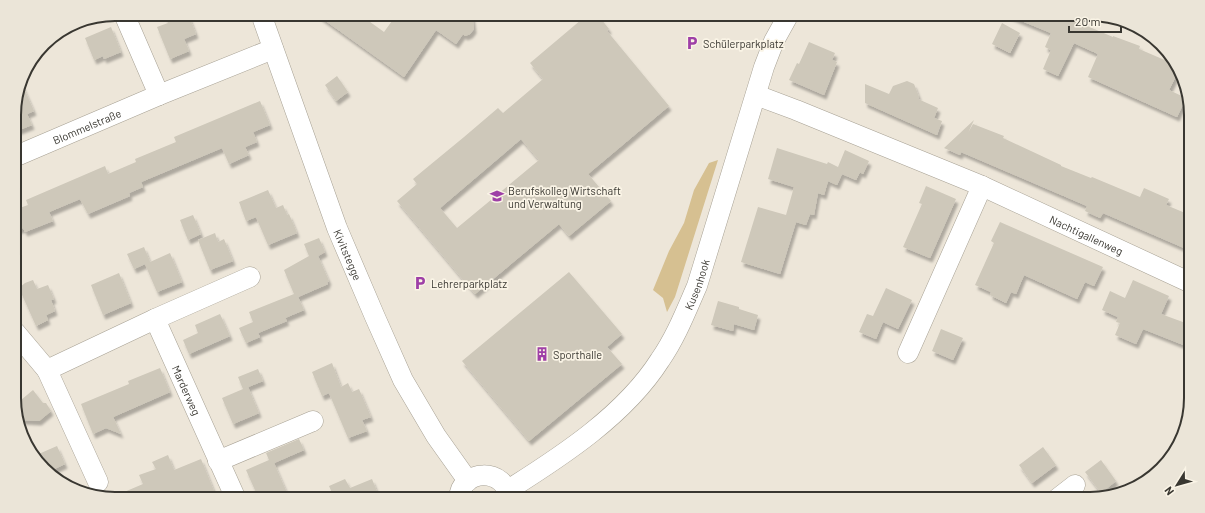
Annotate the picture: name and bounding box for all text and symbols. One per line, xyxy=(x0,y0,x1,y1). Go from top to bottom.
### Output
scale bar xyxy=(1069,8,1121,34)
text: 20 m xyxy=(1075,14,1101,28)
parking icon: Schülerparkplatz xyxy=(684,35,700,51)
place label: Schülerparkplatz xyxy=(703,37,784,50)
street label: Blommelstraße xyxy=(51,106,123,146)
place label: Berufskolleg Wirtschaft und Verwaltung xyxy=(508,184,621,210)
school or university icon: Berufskolleg Wirtschaft und Verwaltung xyxy=(489,188,505,204)
street label: Nachtigallenweg xyxy=(1048,212,1125,257)
street label: Kivitstegge xyxy=(332,227,365,282)
street label: Kusenhook xyxy=(681,257,712,312)
parking icon: Lehrerparkplatz xyxy=(412,275,428,291)
place label: Lehrerparkplatz xyxy=(431,277,507,290)
building icon: Sporthalle xyxy=(534,346,550,362)
place label: Sporthalle xyxy=(553,348,602,361)
street label: Marderweg xyxy=(170,363,204,417)
north arrow xyxy=(1157,465,1197,505)
text: N xyxy=(1161,484,1176,498)

